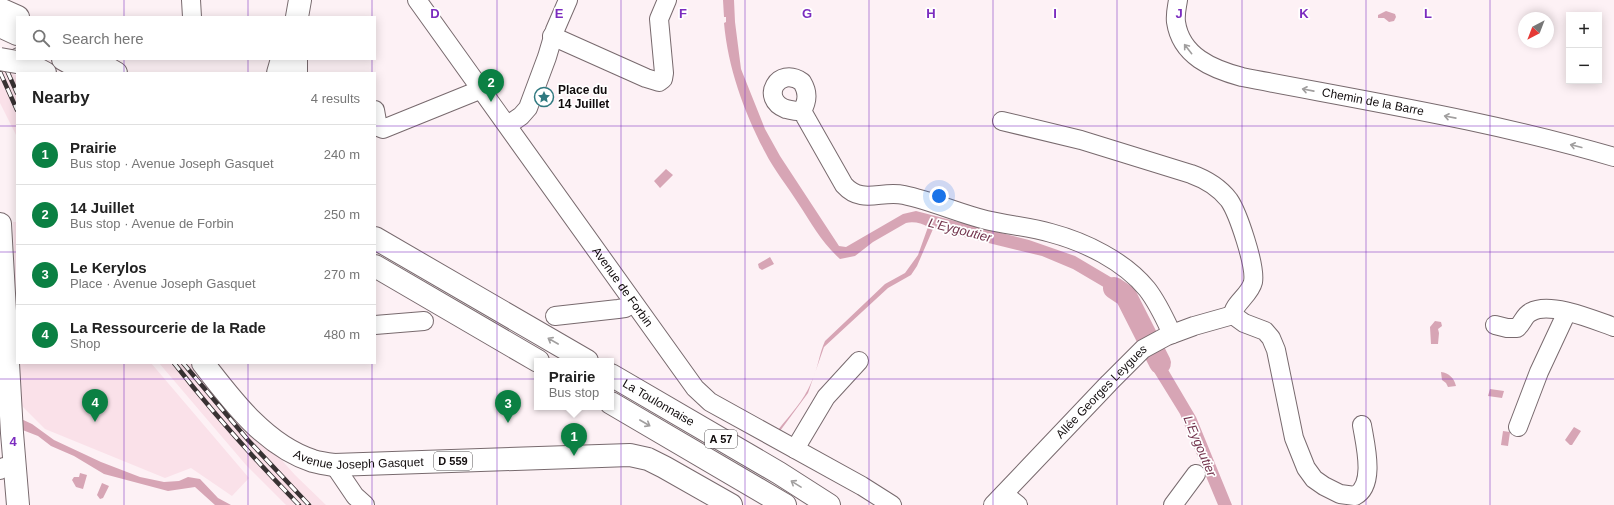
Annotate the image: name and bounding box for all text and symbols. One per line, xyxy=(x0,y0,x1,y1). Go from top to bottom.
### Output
text: D xyxy=(430,6,440,21)
text: E xyxy=(555,6,564,21)
text: F xyxy=(679,6,687,21)
text: G xyxy=(802,6,812,21)
text: H xyxy=(926,6,936,21)
text: I xyxy=(1053,6,1057,21)
text: J xyxy=(1175,6,1183,21)
text: K xyxy=(1299,6,1309,21)
text: L xyxy=(1424,6,1432,21)
north arrow xyxy=(1518,12,1554,48)
map controls xyxy=(1566,12,1602,84)
button: + xyxy=(1566,12,1602,48)
search box xyxy=(16,16,376,60)
icon: search xyxy=(30,27,52,49)
text: Search here xyxy=(62,30,144,47)
one-way arrow xyxy=(1184,43,1192,54)
button: − xyxy=(1566,48,1602,84)
pin: 2 xyxy=(478,69,504,102)
place label: Place du 14 Juillet xyxy=(558,83,609,111)
one-way arrow xyxy=(1302,85,1315,93)
street label: Chemin de la Barre xyxy=(1321,85,1426,118)
place icon: Place du 14 Juillet xyxy=(533,86,555,108)
text: Nearby xyxy=(32,88,90,107)
text: 4 results xyxy=(311,91,360,106)
one-way arrow xyxy=(1444,113,1457,121)
text: Prairie xyxy=(70,139,117,156)
one-way arrow xyxy=(1570,142,1583,149)
text: 1 xyxy=(41,147,49,162)
text: 240 m xyxy=(324,147,360,162)
text: Bus stop · Avenue Joseph Gasquet xyxy=(70,156,274,171)
your location xyxy=(929,186,949,206)
text: 14 Juillet xyxy=(70,199,134,216)
text: 2 xyxy=(41,207,49,222)
text: 250 m xyxy=(324,207,360,222)
water label: L'Eygoutier xyxy=(927,215,994,245)
text: Bus stop · Avenue de Forbin xyxy=(70,216,234,231)
street label: Avenue de Forbin xyxy=(589,244,656,330)
text: Le Kerylos xyxy=(70,259,147,276)
text: 3 xyxy=(41,267,49,282)
text: 270 m xyxy=(324,267,360,282)
text: Place · Avenue Joseph Gasquet xyxy=(70,276,256,291)
text: La Ressourcerie de la Rade xyxy=(70,319,266,336)
text: 4 xyxy=(41,327,49,342)
text: 480 m xyxy=(324,327,360,342)
text: Shop xyxy=(70,336,100,351)
one-way arrow xyxy=(547,337,559,345)
street label: Allée Georges Leygues xyxy=(1053,341,1149,441)
popup xyxy=(534,358,614,410)
text: Prairie xyxy=(549,368,595,385)
street label: La Toulonnaise xyxy=(620,376,697,429)
text: Bus stop xyxy=(549,385,599,400)
pin: 4 xyxy=(82,389,108,422)
pin: 3 xyxy=(495,390,521,423)
water label: L'Eygoutier xyxy=(1180,413,1220,479)
one-way arrow xyxy=(639,419,651,427)
pin: 1 xyxy=(561,423,587,456)
road number: A 57 xyxy=(705,430,737,448)
text: 4 xyxy=(9,434,17,449)
street label: Avenue Joseph Gasquet xyxy=(291,447,425,472)
road number: D 559 xyxy=(434,452,472,470)
one-way arrow xyxy=(791,480,802,488)

